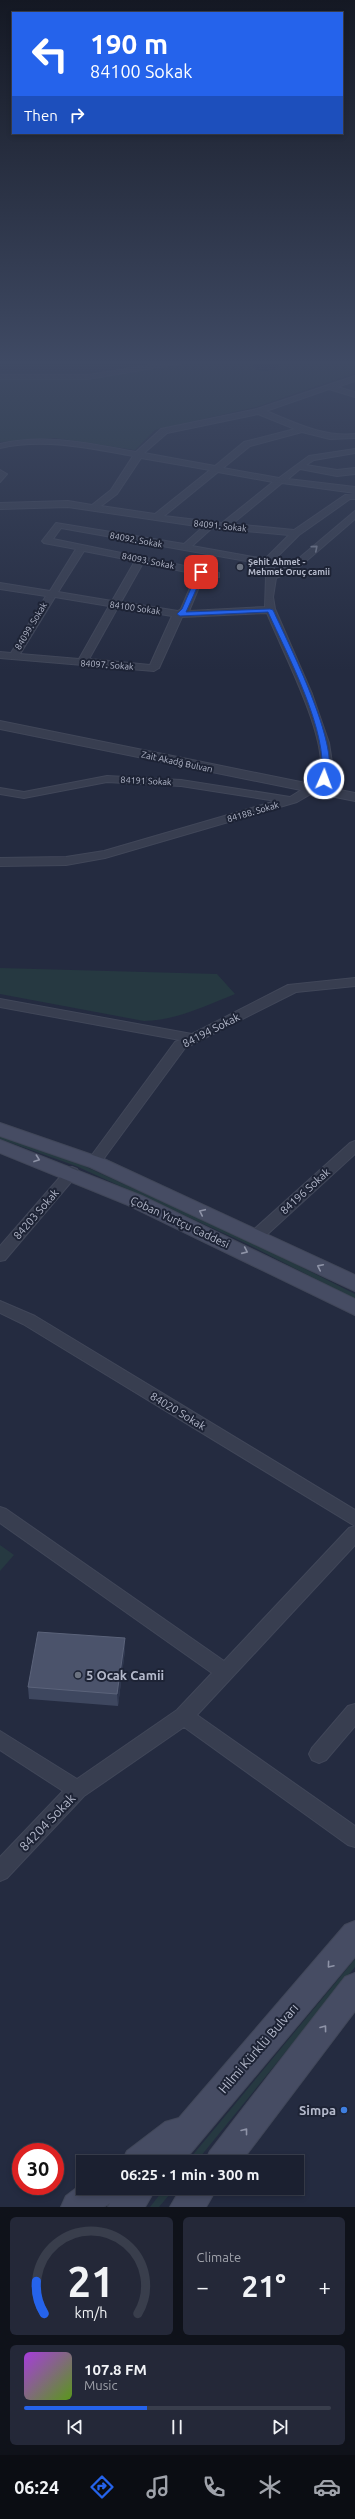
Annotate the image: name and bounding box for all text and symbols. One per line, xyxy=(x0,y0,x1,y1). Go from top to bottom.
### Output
icon: left xyxy=(24,28,76,80)
text: 190 m xyxy=(90,28,168,59)
text: 84100 Sokak xyxy=(90,61,192,81)
icon: right xyxy=(66,104,88,126)
text: Then xyxy=(24,107,58,124)
street label: 84091. Sokak xyxy=(193,518,248,534)
street label: 84092. Sokak xyxy=(109,530,164,550)
one-way arrow xyxy=(310,546,318,553)
street label: 84093. Sokak xyxy=(121,551,176,571)
pin xyxy=(184,555,218,589)
place label: Şehit Ahmet - Mehmet Oruç camii xyxy=(248,557,330,577)
icon: arrive xyxy=(190,561,212,583)
marker: Şehit Ahmet - Mehmet Oruç camii xyxy=(235,562,245,572)
street label: 84100 Sokak xyxy=(109,599,161,617)
street label: 84099. Sokak xyxy=(13,600,49,651)
street label: 84097. Sokak xyxy=(80,658,134,672)
street label: Zait Akadğ Bulvarı xyxy=(140,750,214,774)
position arrow xyxy=(303,758,345,800)
street label: 84191 Sokak xyxy=(120,775,172,787)
street label: 84188. Sokak xyxy=(226,800,280,824)
street label: 84194 Sokak xyxy=(180,1010,242,1050)
one-way arrow xyxy=(33,1155,40,1163)
street label: 84196 Sokak xyxy=(278,1165,333,1216)
street label: 84203 Sokak xyxy=(11,1186,61,1242)
street label: Çoban Yurtçu Caddesi xyxy=(129,1194,231,1250)
one-way arrow xyxy=(199,1209,207,1217)
one-way arrow xyxy=(241,1247,248,1255)
one-way arrow xyxy=(317,1264,324,1272)
street label: 84020 Sokak xyxy=(148,1390,208,1432)
place label: 5 Ocak Camii xyxy=(86,1668,164,1682)
marker: 5 Ocak Camii xyxy=(73,1670,83,1680)
street label: 84204 Sokak xyxy=(16,1790,78,1853)
one-way arrow xyxy=(327,1960,334,1968)
street label: Hilmi Kürklü Bulvarı xyxy=(215,2000,301,2096)
one-way arrow xyxy=(319,2025,327,2032)
place label: Simpa xyxy=(299,2103,336,2117)
marker: Simpa xyxy=(339,2105,349,2115)
one-way arrow xyxy=(240,2129,247,2136)
speed limit sign: 30 xyxy=(12,2143,64,2195)
text: 06:25 · 1 min · 300 m xyxy=(121,2166,259,2183)
text: Climate xyxy=(197,2250,241,2264)
text: 21 xyxy=(68,2258,115,2305)
text: 21° xyxy=(242,2269,286,2303)
text: − xyxy=(197,2274,209,2299)
text: + xyxy=(319,2274,331,2299)
text: km/h xyxy=(75,2305,108,2321)
text: 107.8 FM xyxy=(84,2361,147,2378)
text: Music xyxy=(84,2378,118,2392)
icon: previous xyxy=(64,2416,86,2438)
icon: pause xyxy=(166,2416,188,2438)
icon: next xyxy=(269,2416,291,2438)
icon: directions xyxy=(88,2473,116,2501)
icon: music xyxy=(144,2473,172,2501)
icon: phone xyxy=(200,2473,228,2501)
icon: climate xyxy=(256,2473,284,2501)
icon: car xyxy=(313,2473,341,2501)
text: 06:24 xyxy=(14,2477,59,2497)

